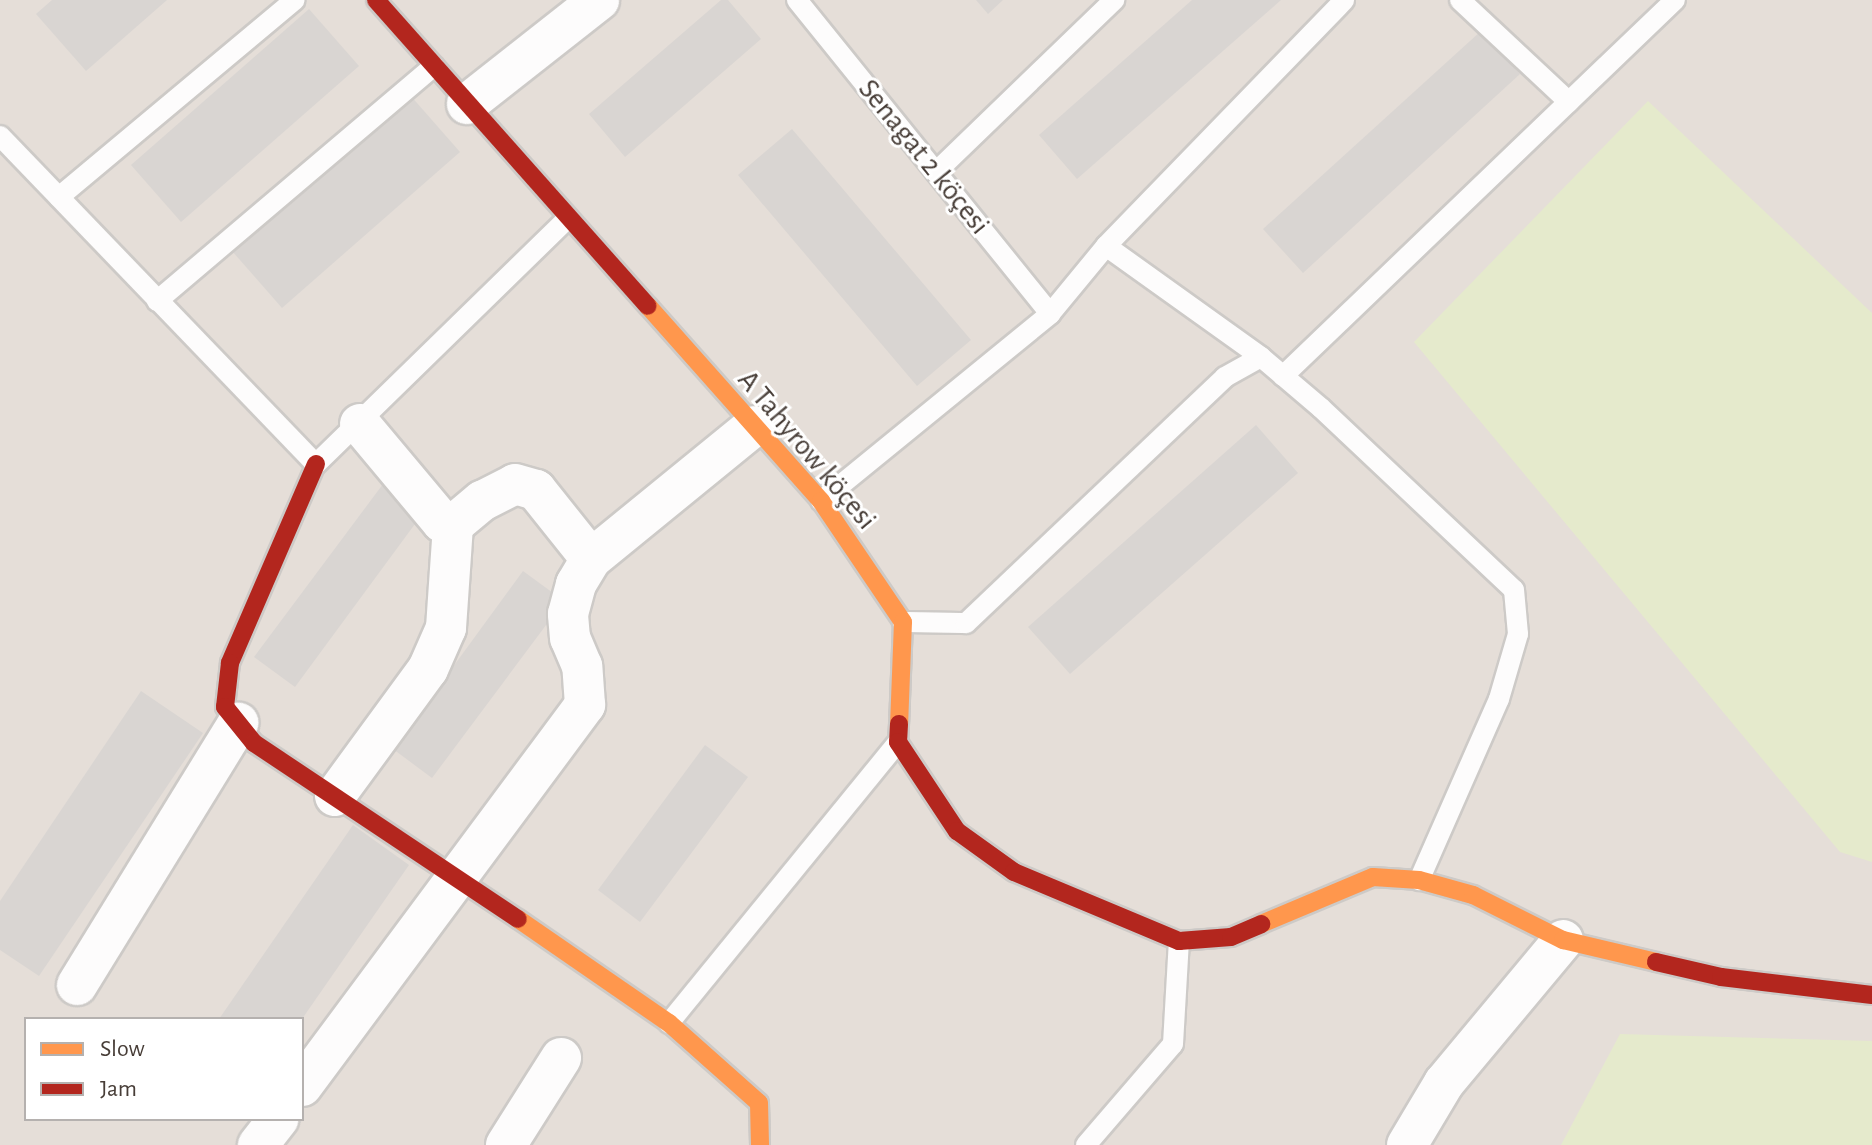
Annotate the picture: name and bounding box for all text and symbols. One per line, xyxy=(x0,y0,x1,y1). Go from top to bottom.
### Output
street label: Senagat 2 köçesi xyxy=(850,72,998,242)
street label: A Tahyrow köçesi xyxy=(730,363,884,537)
legend xyxy=(24,1017,304,1121)
text: Slow xyxy=(100,1037,145,1061)
text: Jam xyxy=(100,1077,137,1101)

